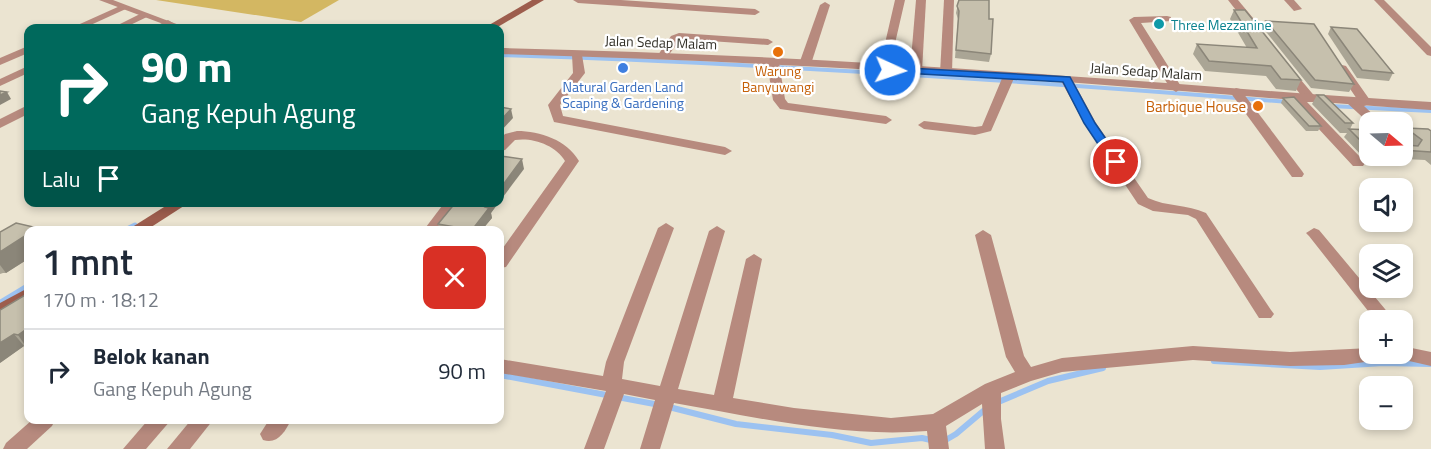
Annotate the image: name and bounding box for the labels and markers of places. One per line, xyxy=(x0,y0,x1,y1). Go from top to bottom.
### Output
place label: Three Mezzanine xyxy=(1171,14,1272,35)
marker: Three Mezzanine xyxy=(1152,17,1166,31)
marker: Warung Banyuwangi xyxy=(771,45,785,59)
place label: Warung Banyuwangi xyxy=(742,60,814,97)
marker: Natural Garden Land Scaping & Gardening xyxy=(616,61,630,75)
place label: Natural Garden Land Scaping & Gardening xyxy=(562,76,684,113)
place label: Barbique House xyxy=(1146,95,1246,118)
marker: Barbique House xyxy=(1251,99,1265,113)
pin xyxy=(1090,136,1141,187)

